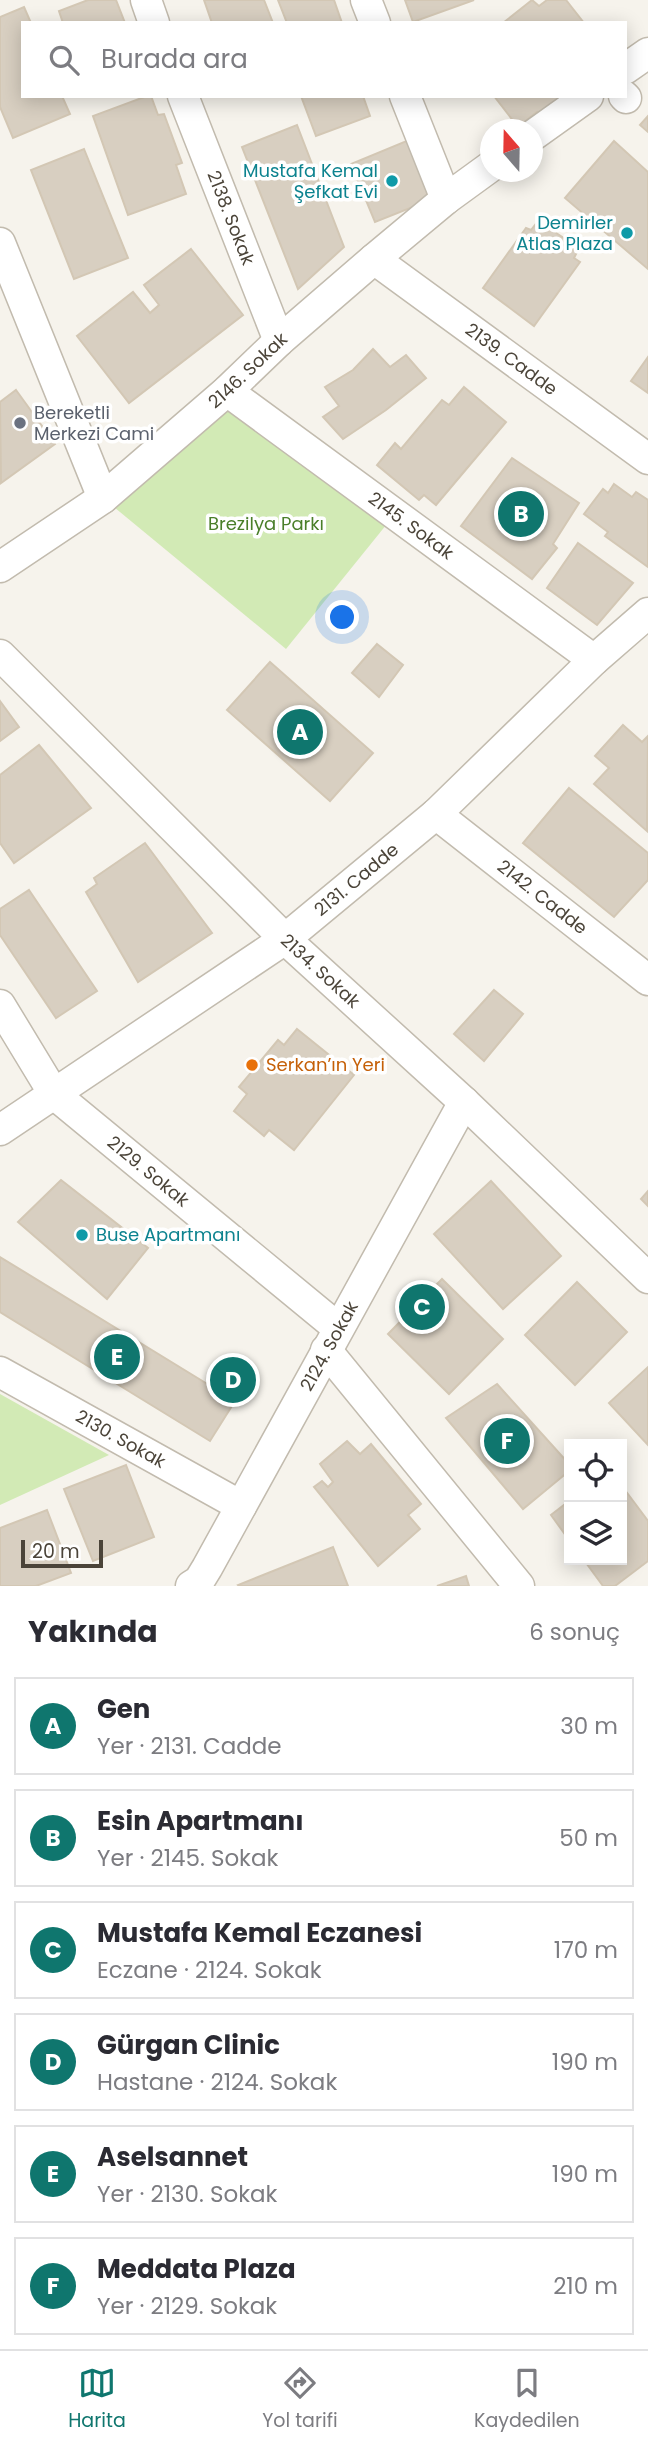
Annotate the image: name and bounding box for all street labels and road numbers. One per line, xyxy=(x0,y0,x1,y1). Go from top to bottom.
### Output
street label: 2138. Sokak xyxy=(201,167,261,269)
street label: 2139. Cadde xyxy=(461,317,563,401)
street label: 2146. Sokak xyxy=(203,326,293,414)
street label: 2145. Sokak xyxy=(363,486,460,566)
street label: 2131. Cadde xyxy=(309,837,404,922)
street label: 2142. Cadde xyxy=(492,854,593,940)
street label: 2134. Sokak xyxy=(275,928,366,1014)
street label: 2129. Sokak xyxy=(102,1130,195,1213)
street label: 2124. Sokak xyxy=(294,1296,364,1395)
street label: 2130. Sokak xyxy=(71,1404,171,1474)

